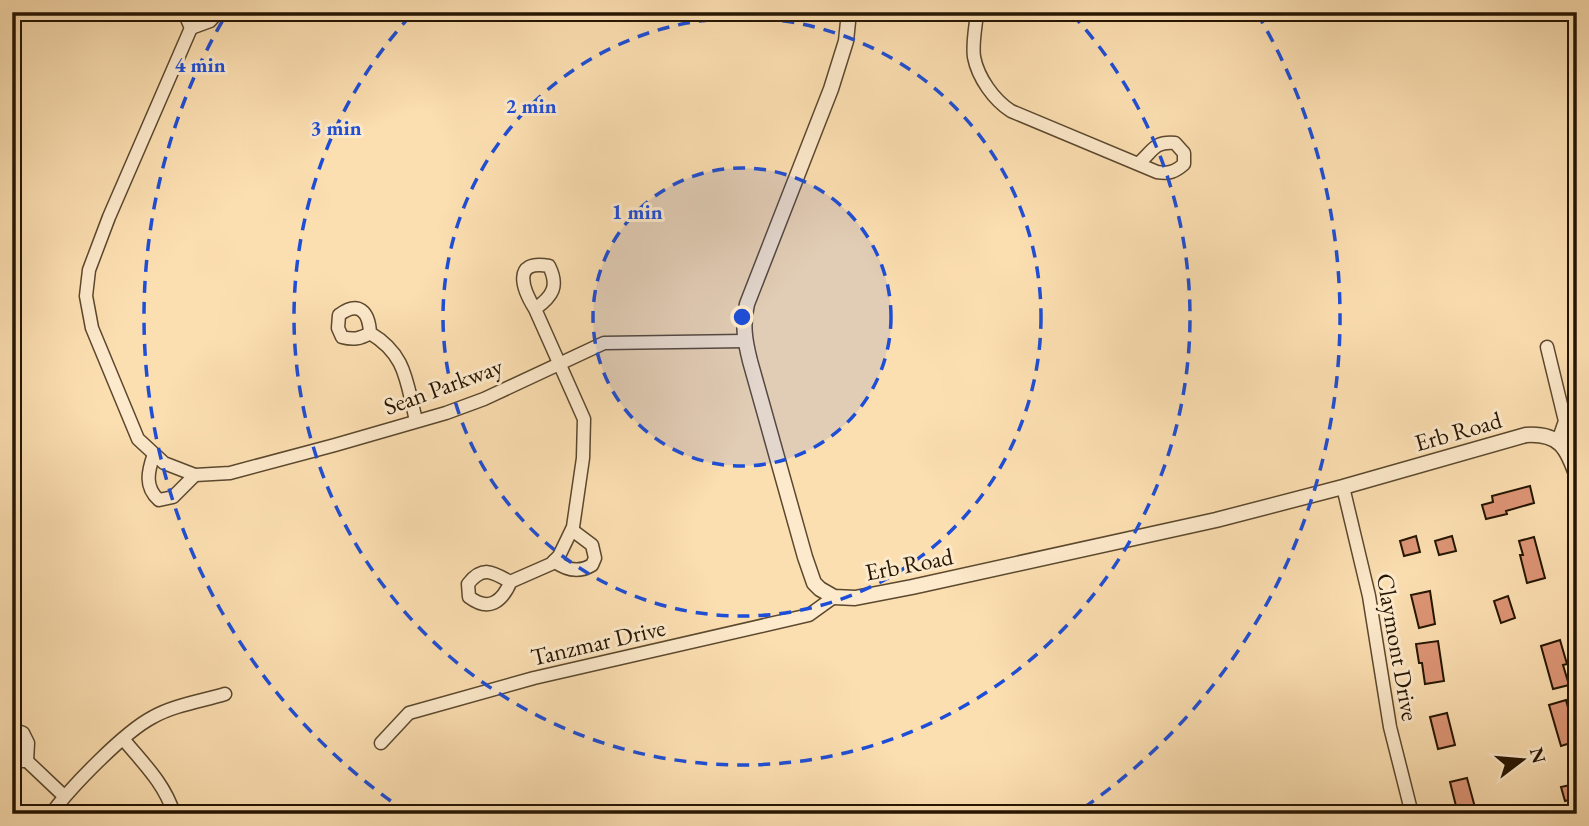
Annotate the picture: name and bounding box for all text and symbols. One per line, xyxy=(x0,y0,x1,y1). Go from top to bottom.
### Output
text: 4 min xyxy=(174,51,226,78)
text: 2 min xyxy=(505,92,557,119)
text: 3 min xyxy=(310,114,362,141)
text: 1 min xyxy=(611,198,663,225)
centre of rings xyxy=(730,305,754,329)
street label: Sean Parkway xyxy=(379,350,507,422)
street label: Erb Road xyxy=(1411,404,1506,458)
street label: Erb Road xyxy=(862,540,956,588)
street label: Claymont Drive xyxy=(1370,571,1426,723)
street label: Tanzmar Drive xyxy=(528,611,668,673)
north arrow xyxy=(1488,724,1558,794)
text: N xyxy=(1524,745,1552,767)

